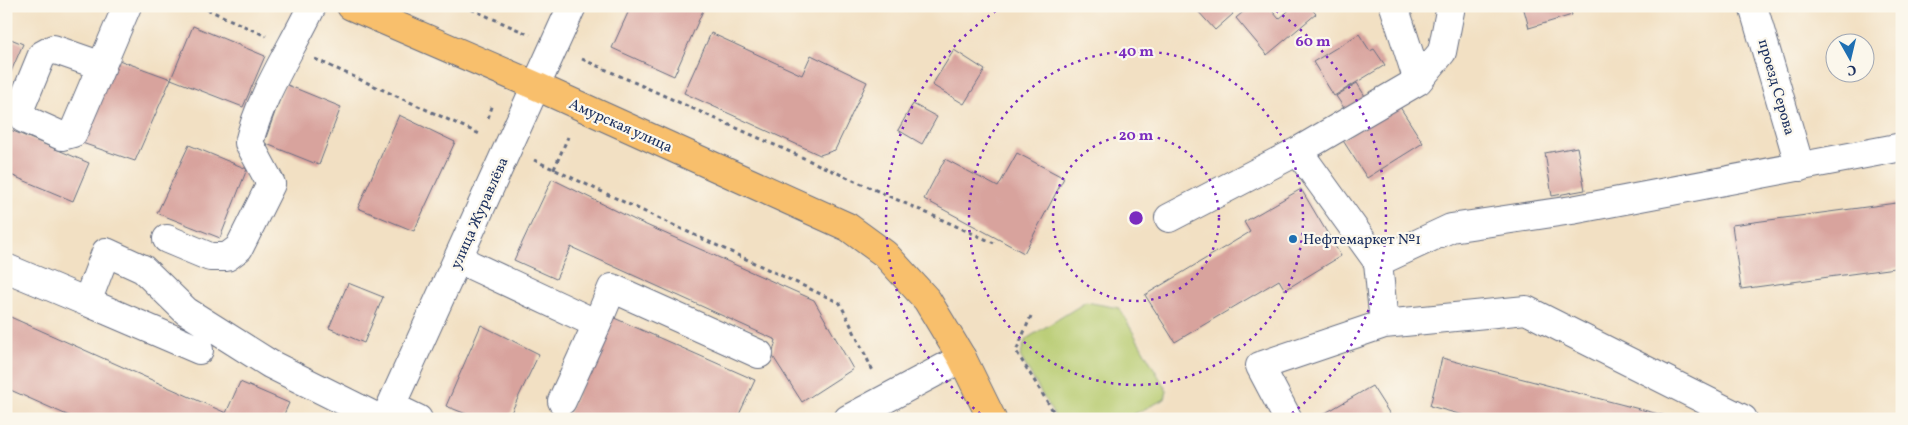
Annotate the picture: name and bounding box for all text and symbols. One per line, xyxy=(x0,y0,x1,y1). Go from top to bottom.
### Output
text: 60 m xyxy=(1296,32,1331,53)
north arrow xyxy=(1826,32,1876,82)
street label: проезд Серова xyxy=(1752,37,1799,138)
text: 40 m xyxy=(1118,42,1154,63)
text: С xyxy=(1846,59,1857,79)
street label: Амурская улица xyxy=(565,94,676,159)
text: 20 m xyxy=(1119,126,1154,147)
street label: улица Журавлёва xyxy=(446,154,514,273)
centre of rings xyxy=(1127,209,1145,227)
place label: Нефтемаркет №1 xyxy=(1303,230,1421,251)
marker: Нефтемаркет №1 xyxy=(1287,233,1299,245)

